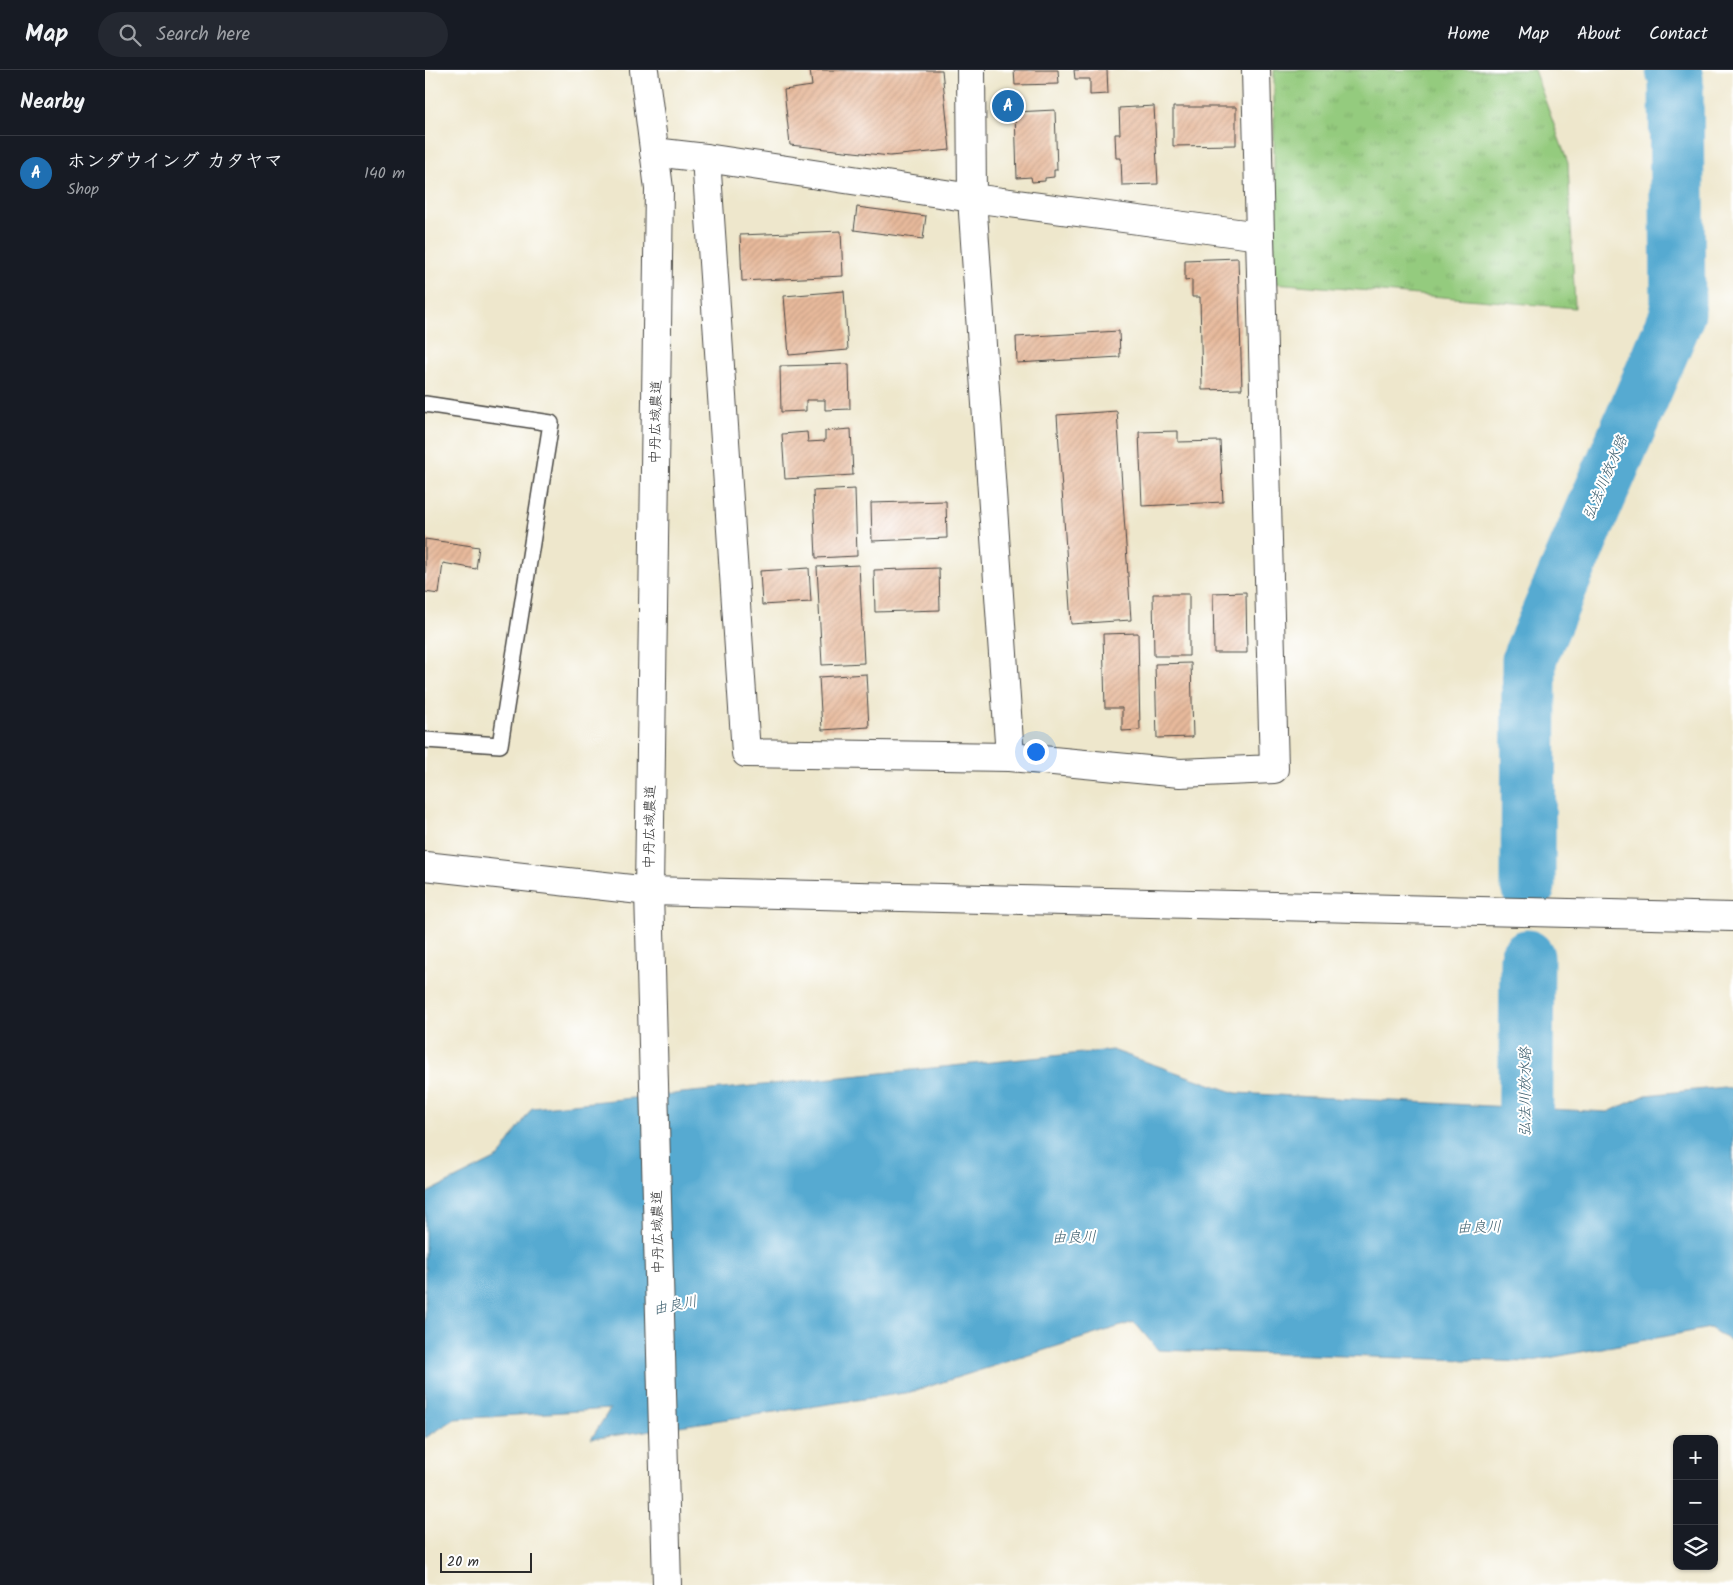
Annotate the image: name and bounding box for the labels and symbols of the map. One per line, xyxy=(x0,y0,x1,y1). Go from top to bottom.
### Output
pin: A xyxy=(992,87,1024,125)
street label: 中丹広域農道 xyxy=(644,380,668,464)
water label: 弘法川放水路 xyxy=(1577,431,1635,524)
your location xyxy=(1023,739,1049,765)
street label: 中丹広域農道 xyxy=(638,785,662,869)
water label: 弘法川放水路 xyxy=(1514,1046,1538,1137)
street label: 中丹広域農道 xyxy=(646,1190,670,1274)
water label: 由良川 xyxy=(1456,1216,1502,1240)
water label: 由良川 xyxy=(1051,1226,1097,1250)
water label: 由良川 xyxy=(651,1290,699,1322)
scale bar xyxy=(440,1550,533,1573)

